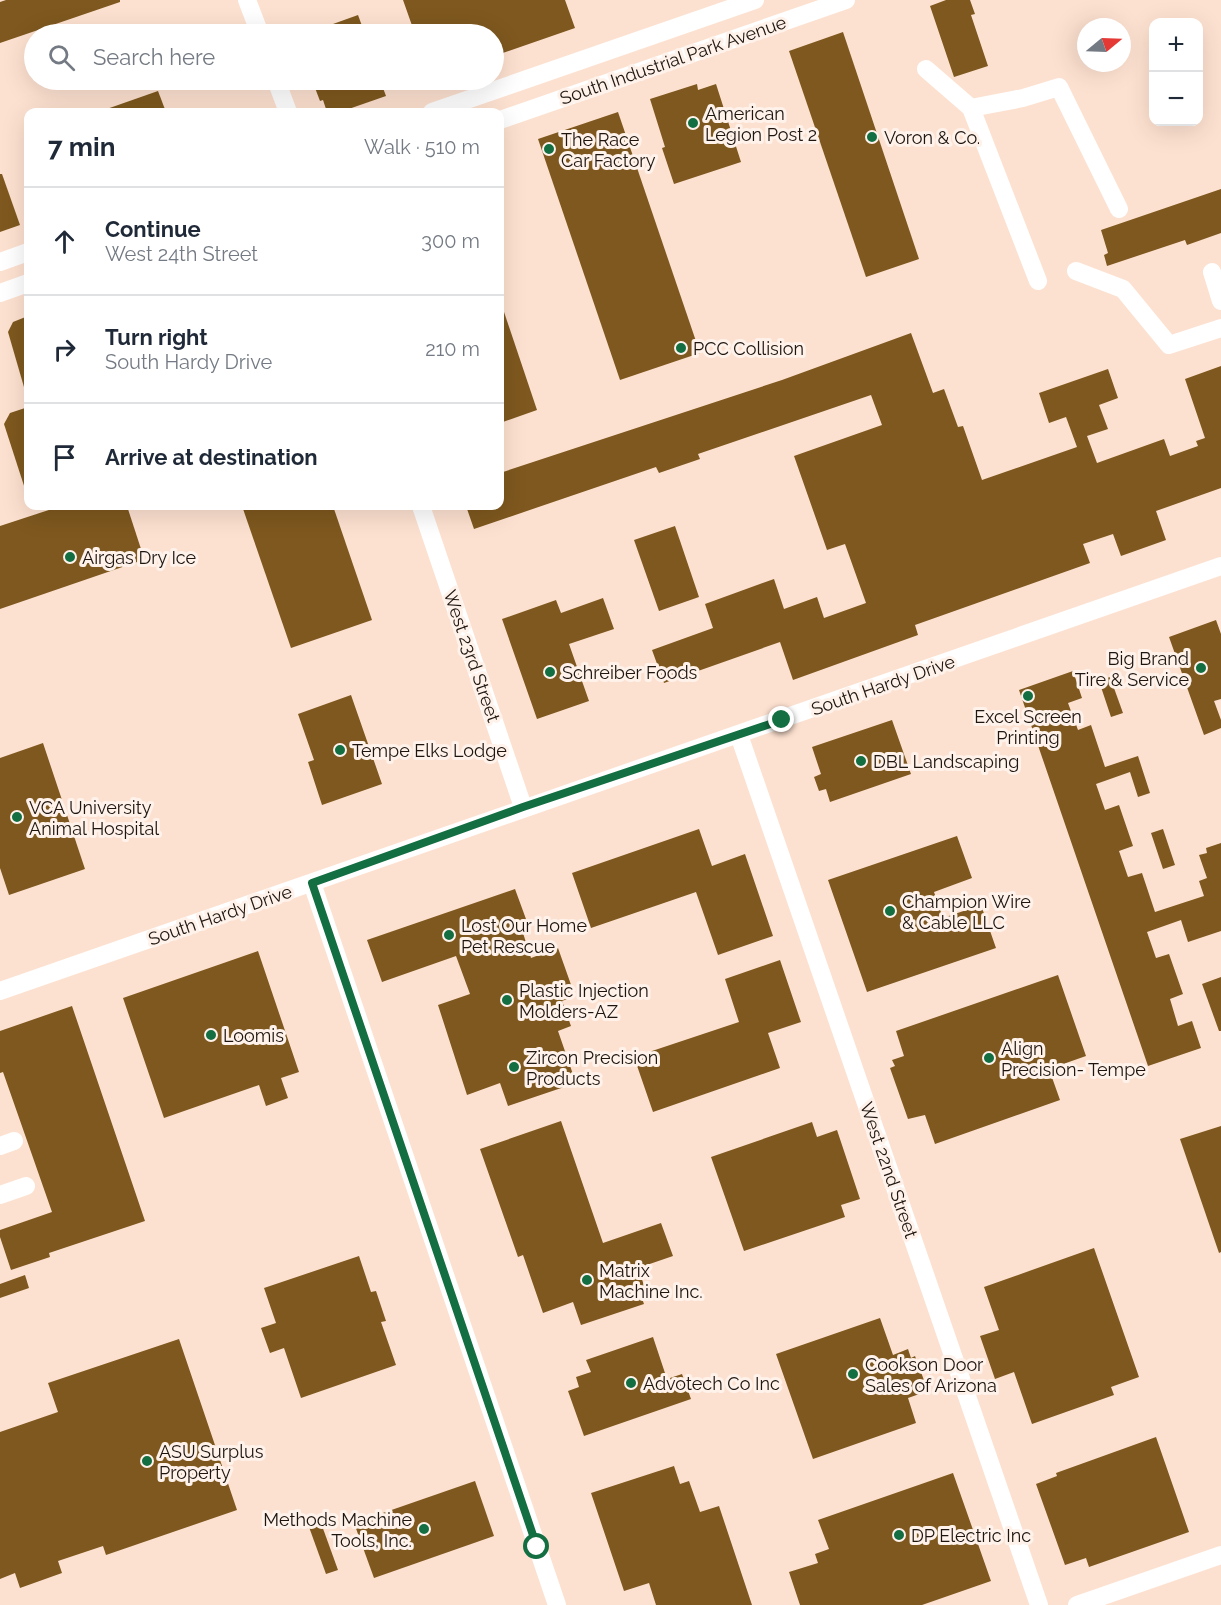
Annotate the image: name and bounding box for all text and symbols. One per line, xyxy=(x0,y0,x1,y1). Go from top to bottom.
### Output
street label: South Industrial Park Avenue xyxy=(557,11,789,109)
north arrow xyxy=(1077,18,1131,72)
map controls xyxy=(1149,18,1203,126)
button: + xyxy=(1149,18,1203,72)
search box xyxy=(24,24,504,90)
icon: search xyxy=(45,41,78,74)
text: Search here xyxy=(93,44,215,70)
button: − xyxy=(1149,72,1203,126)
place label: American Legion Post 2 xyxy=(705,103,817,145)
marker: American Legion Post 2 xyxy=(686,116,700,130)
place label: Voron & Co. xyxy=(884,127,980,148)
place label: The Race Car Factory xyxy=(561,129,656,171)
marker: Voron & Co. xyxy=(865,130,879,144)
text: 7 min xyxy=(48,132,115,162)
text: Walk · 510 m xyxy=(364,135,480,159)
marker: The Race Car Factory xyxy=(542,142,556,156)
text: Continue xyxy=(105,216,201,242)
icon: ahead xyxy=(48,225,81,258)
text: 300 m xyxy=(421,229,480,253)
text: West 24th Street xyxy=(105,242,258,266)
text: Turn right xyxy=(105,324,208,350)
icon: right xyxy=(48,333,81,366)
text: 210 m xyxy=(425,337,480,361)
place label: PCC Collision xyxy=(693,338,804,359)
marker: PCC Collision xyxy=(674,341,688,355)
text: South Hardy Drive xyxy=(105,350,272,374)
icon: arrive xyxy=(48,441,81,474)
text: Arrive at destination xyxy=(105,444,318,470)
place label: Airgas Dry Ice xyxy=(82,547,197,568)
marker: Airgas Dry Ice xyxy=(63,550,77,564)
street label: West 23rd Street xyxy=(440,587,504,725)
place label: Big Brand Tire & Service xyxy=(1075,648,1189,690)
street label: South Hardy Drive xyxy=(808,650,958,719)
marker: Big Brand Tire & Service xyxy=(1194,661,1208,675)
place label: Schreiber Foods xyxy=(562,662,698,683)
marker: Schreiber Foods xyxy=(543,665,557,679)
marker: Excel Screen Printing xyxy=(1021,689,1035,703)
route end xyxy=(768,706,794,732)
place label: Excel Screen Printing xyxy=(974,706,1082,748)
place label: Tempe Elks Lodge xyxy=(352,740,507,761)
marker: Tempe Elks Lodge xyxy=(333,743,347,757)
place label: DBL Landscaping xyxy=(873,751,1019,772)
marker: DBL Landscaping xyxy=(854,754,868,768)
place label: VCA University Animal Hospital xyxy=(29,797,159,839)
marker: VCA University Animal Hospital xyxy=(10,810,24,824)
street label: South Hardy Drive xyxy=(145,880,295,949)
place label: Champion Wire & Cable LLC xyxy=(902,891,1031,933)
marker: Champion Wire & Cable LLC xyxy=(883,904,897,918)
place label: Lost Our Home Pet Rescue xyxy=(461,915,587,957)
marker: Lost Our Home Pet Rescue xyxy=(442,928,456,942)
place label: Plastic Injection Molders-AZ xyxy=(519,980,649,1022)
marker: Plastic Injection Molders-AZ xyxy=(500,993,514,1007)
place label: Loomis xyxy=(223,1025,284,1046)
marker: Loomis xyxy=(204,1028,218,1042)
place label: Align Precision- Tempe xyxy=(1001,1038,1146,1080)
place label: Zircon Precision Products xyxy=(526,1047,658,1089)
marker: Align Precision- Tempe xyxy=(982,1051,996,1065)
marker: Zircon Precision Products xyxy=(507,1060,521,1074)
street label: West 22nd Street xyxy=(856,1099,922,1241)
place label: Matrix Machine Inc. xyxy=(599,1260,703,1302)
marker: Matrix Machine Inc. xyxy=(580,1273,594,1287)
place label: Cookson Door Sales of Arizona xyxy=(865,1354,997,1396)
marker: Cookson Door Sales of Arizona xyxy=(846,1367,860,1381)
place label: Advotech Co Inc xyxy=(643,1373,780,1394)
marker: Advotech Co Inc xyxy=(624,1376,638,1390)
place label: ASU Surplus Property xyxy=(159,1441,264,1483)
marker: ASU Surplus Property xyxy=(140,1454,154,1468)
place label: Methods Machine Tools, Inc. xyxy=(263,1509,412,1551)
marker: Methods Machine Tools, Inc. xyxy=(417,1522,431,1536)
place label: DP Electric Inc xyxy=(911,1525,1031,1546)
marker: DP Electric Inc xyxy=(892,1528,906,1542)
route start xyxy=(523,1533,549,1559)

